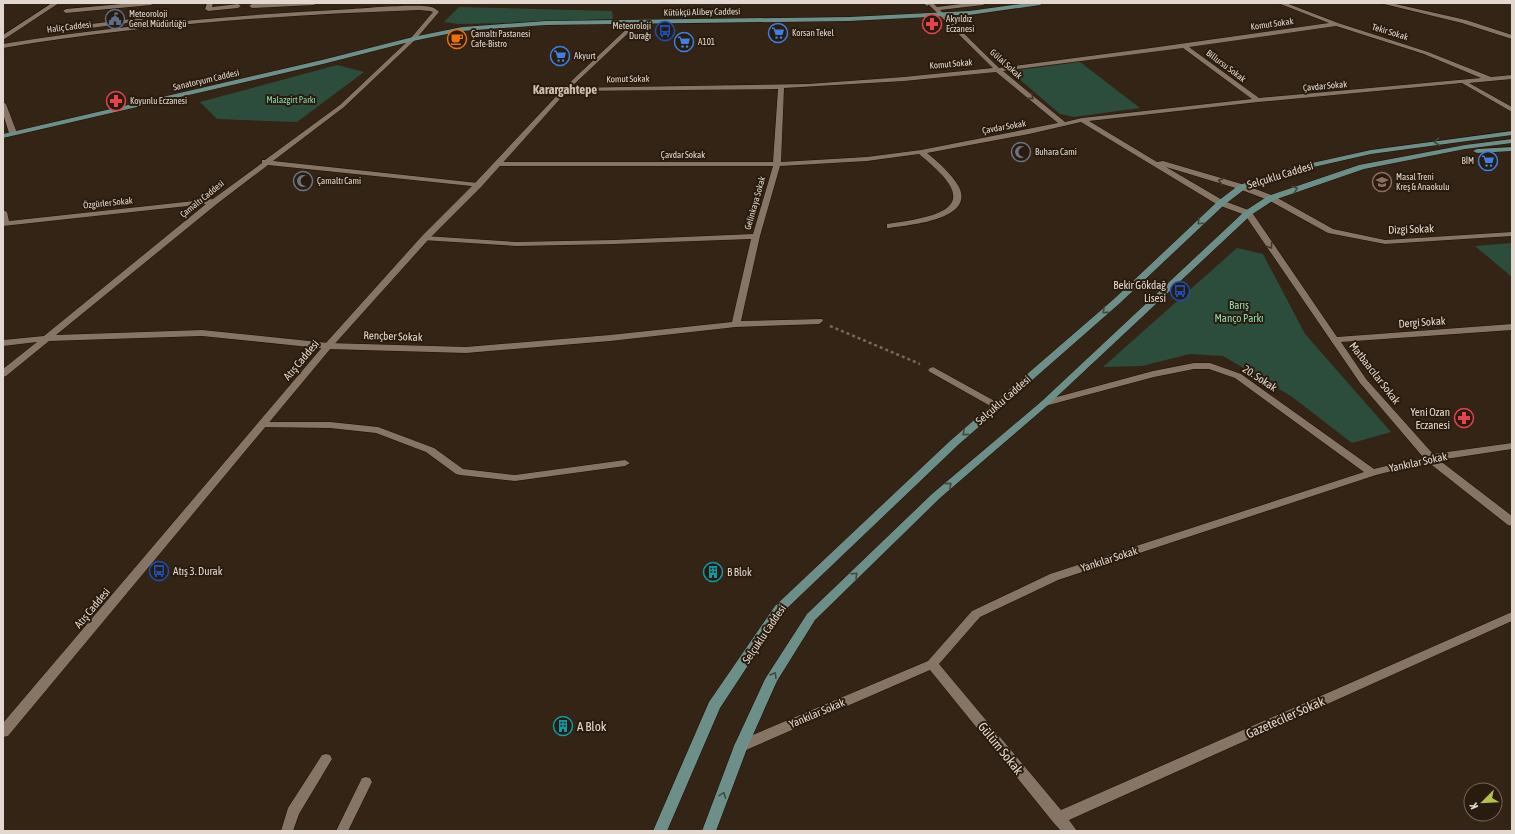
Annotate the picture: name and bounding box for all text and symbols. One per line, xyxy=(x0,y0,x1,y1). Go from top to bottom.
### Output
street label: Kütükçü Alibey Caddesi xyxy=(664,6,740,18)
public building icon: Meteoroloji Genel Müdürlüğü xyxy=(104,8,126,30)
place label: Meteoroloji Genel Müdürlüğü xyxy=(129,9,187,29)
pharmacy icon: Akyıldız Eczanesi xyxy=(921,13,943,35)
place label: Akyıldız Eczanesi xyxy=(946,14,974,34)
street label: Komut Sokak xyxy=(1250,16,1294,32)
street label: Haliç Caddesi xyxy=(46,19,92,35)
bus stop icon: Meteoroloji Durağı xyxy=(654,20,676,42)
place label: Meteoroloji Durağı xyxy=(613,21,651,41)
supermarket icon: Korsan Tekel xyxy=(767,22,789,44)
street label: Tekir Sokak xyxy=(1371,22,1409,42)
cafe icon: Çamaltı Pastanesi Cafe-Bistro xyxy=(446,28,468,50)
place label: Korsan Tekel xyxy=(792,28,834,38)
place label: Çamaltı Pastanesi Cafe-Bistro xyxy=(471,29,530,49)
supermarket icon: A101 xyxy=(673,31,695,53)
place label: A101 xyxy=(698,37,715,47)
supermarket icon: Akyurt xyxy=(549,45,571,67)
street label: Gülal Sokak xyxy=(988,47,1024,81)
street label: Billursu Sokak xyxy=(1204,48,1248,84)
place label: Akyurt xyxy=(574,51,596,61)
street label: Komut Sokak xyxy=(929,57,973,71)
street label: Sanatoryum Caddesi xyxy=(172,68,240,92)
street label: Komut Sokak xyxy=(606,74,650,84)
street label: Çavdar Sokak xyxy=(1302,79,1348,93)
district label: Karargahtepe xyxy=(533,82,597,97)
pharmacy icon: Koyunlu Eczanesi xyxy=(105,90,127,112)
one-way arrow xyxy=(1027,93,1034,100)
park label: Malazgirt Parkı xyxy=(266,95,316,105)
place label: Koyunlu Eczanesi xyxy=(130,96,187,106)
street label: Çavdar Sokak xyxy=(981,118,1027,136)
one-way arrow xyxy=(1434,137,1440,146)
mosque icon: Buhara Cami xyxy=(1010,141,1032,163)
place label: Buhara Cami xyxy=(1035,147,1077,157)
street label: Çavdar Sokak xyxy=(661,150,705,160)
supermarket icon: BİM xyxy=(1477,150,1499,172)
place label: BİM xyxy=(1461,156,1474,166)
street label: Selçuklu Caddesi xyxy=(1246,159,1314,191)
mosque icon: Çamaltı Cami xyxy=(292,170,314,192)
school or university icon: Masal Treni Kreş & Anaokulu xyxy=(1371,171,1393,193)
place label: Masal Treni Kreş & Anaokulu xyxy=(1396,172,1450,192)
street label: Gelinkaya Sokak xyxy=(743,175,767,231)
place label: Çamaltı Cami xyxy=(317,176,361,186)
one-way arrow xyxy=(1218,177,1225,186)
street label: Çamaltı Caddesi xyxy=(178,178,226,220)
one-way arrow xyxy=(1292,186,1299,194)
street label: Özgürler Sokak xyxy=(83,195,133,211)
one-way arrow xyxy=(1197,218,1205,225)
street label: Dizgi Sokak xyxy=(1388,222,1434,236)
one-way arrow xyxy=(1265,241,1272,248)
place label: Bekir Gökdağ Lisesi xyxy=(1113,279,1166,304)
bus stop icon: Bekir Gökdağ Lisesi xyxy=(1169,280,1191,302)
park label: Barış Manço Parkı xyxy=(1214,299,1264,324)
one-way arrow xyxy=(1102,306,1110,314)
street label: Dergi Sokak xyxy=(1398,314,1446,330)
street label: Rençber Sokak xyxy=(363,329,423,343)
street label: Atış Caddesi xyxy=(281,338,321,382)
street label: Matbaacılar Sokak xyxy=(1347,340,1403,406)
street label: 20. Sokak xyxy=(1241,363,1279,394)
street label: Selçuklu Caddesi xyxy=(973,373,1033,427)
place label: Yeni Ozan Eczanesi xyxy=(1411,406,1450,431)
pharmacy icon: Yeni Ozan Eczanesi xyxy=(1453,407,1475,429)
one-way arrow xyxy=(962,429,969,436)
street label: Yankılar Sokak xyxy=(1388,450,1448,474)
one-way arrow xyxy=(945,483,952,490)
street label: Yankılar Sokak xyxy=(1079,544,1139,574)
bus stop icon: Atış 3. Durak xyxy=(148,560,170,582)
building icon: B Blok xyxy=(702,561,724,583)
place label: Atış 3. Durak xyxy=(173,565,223,577)
place label: B Blok xyxy=(727,566,752,578)
one-way arrow xyxy=(850,572,858,580)
street label: Atış Caddesi xyxy=(72,586,112,630)
street label: Selçuklu Caddesi xyxy=(740,602,788,666)
one-way arrow xyxy=(769,672,777,679)
street label: Gazeteciler Sokak xyxy=(1244,693,1327,741)
street label: Yankılar Sokak xyxy=(787,696,847,730)
building icon: A Blok xyxy=(552,715,574,737)
place label: A Blok xyxy=(577,719,607,734)
street label: Gülüm Sokak xyxy=(975,719,1026,778)
north arrow xyxy=(1463,782,1503,822)
one-way arrow xyxy=(718,791,726,798)
text: K xyxy=(1467,801,1480,811)

